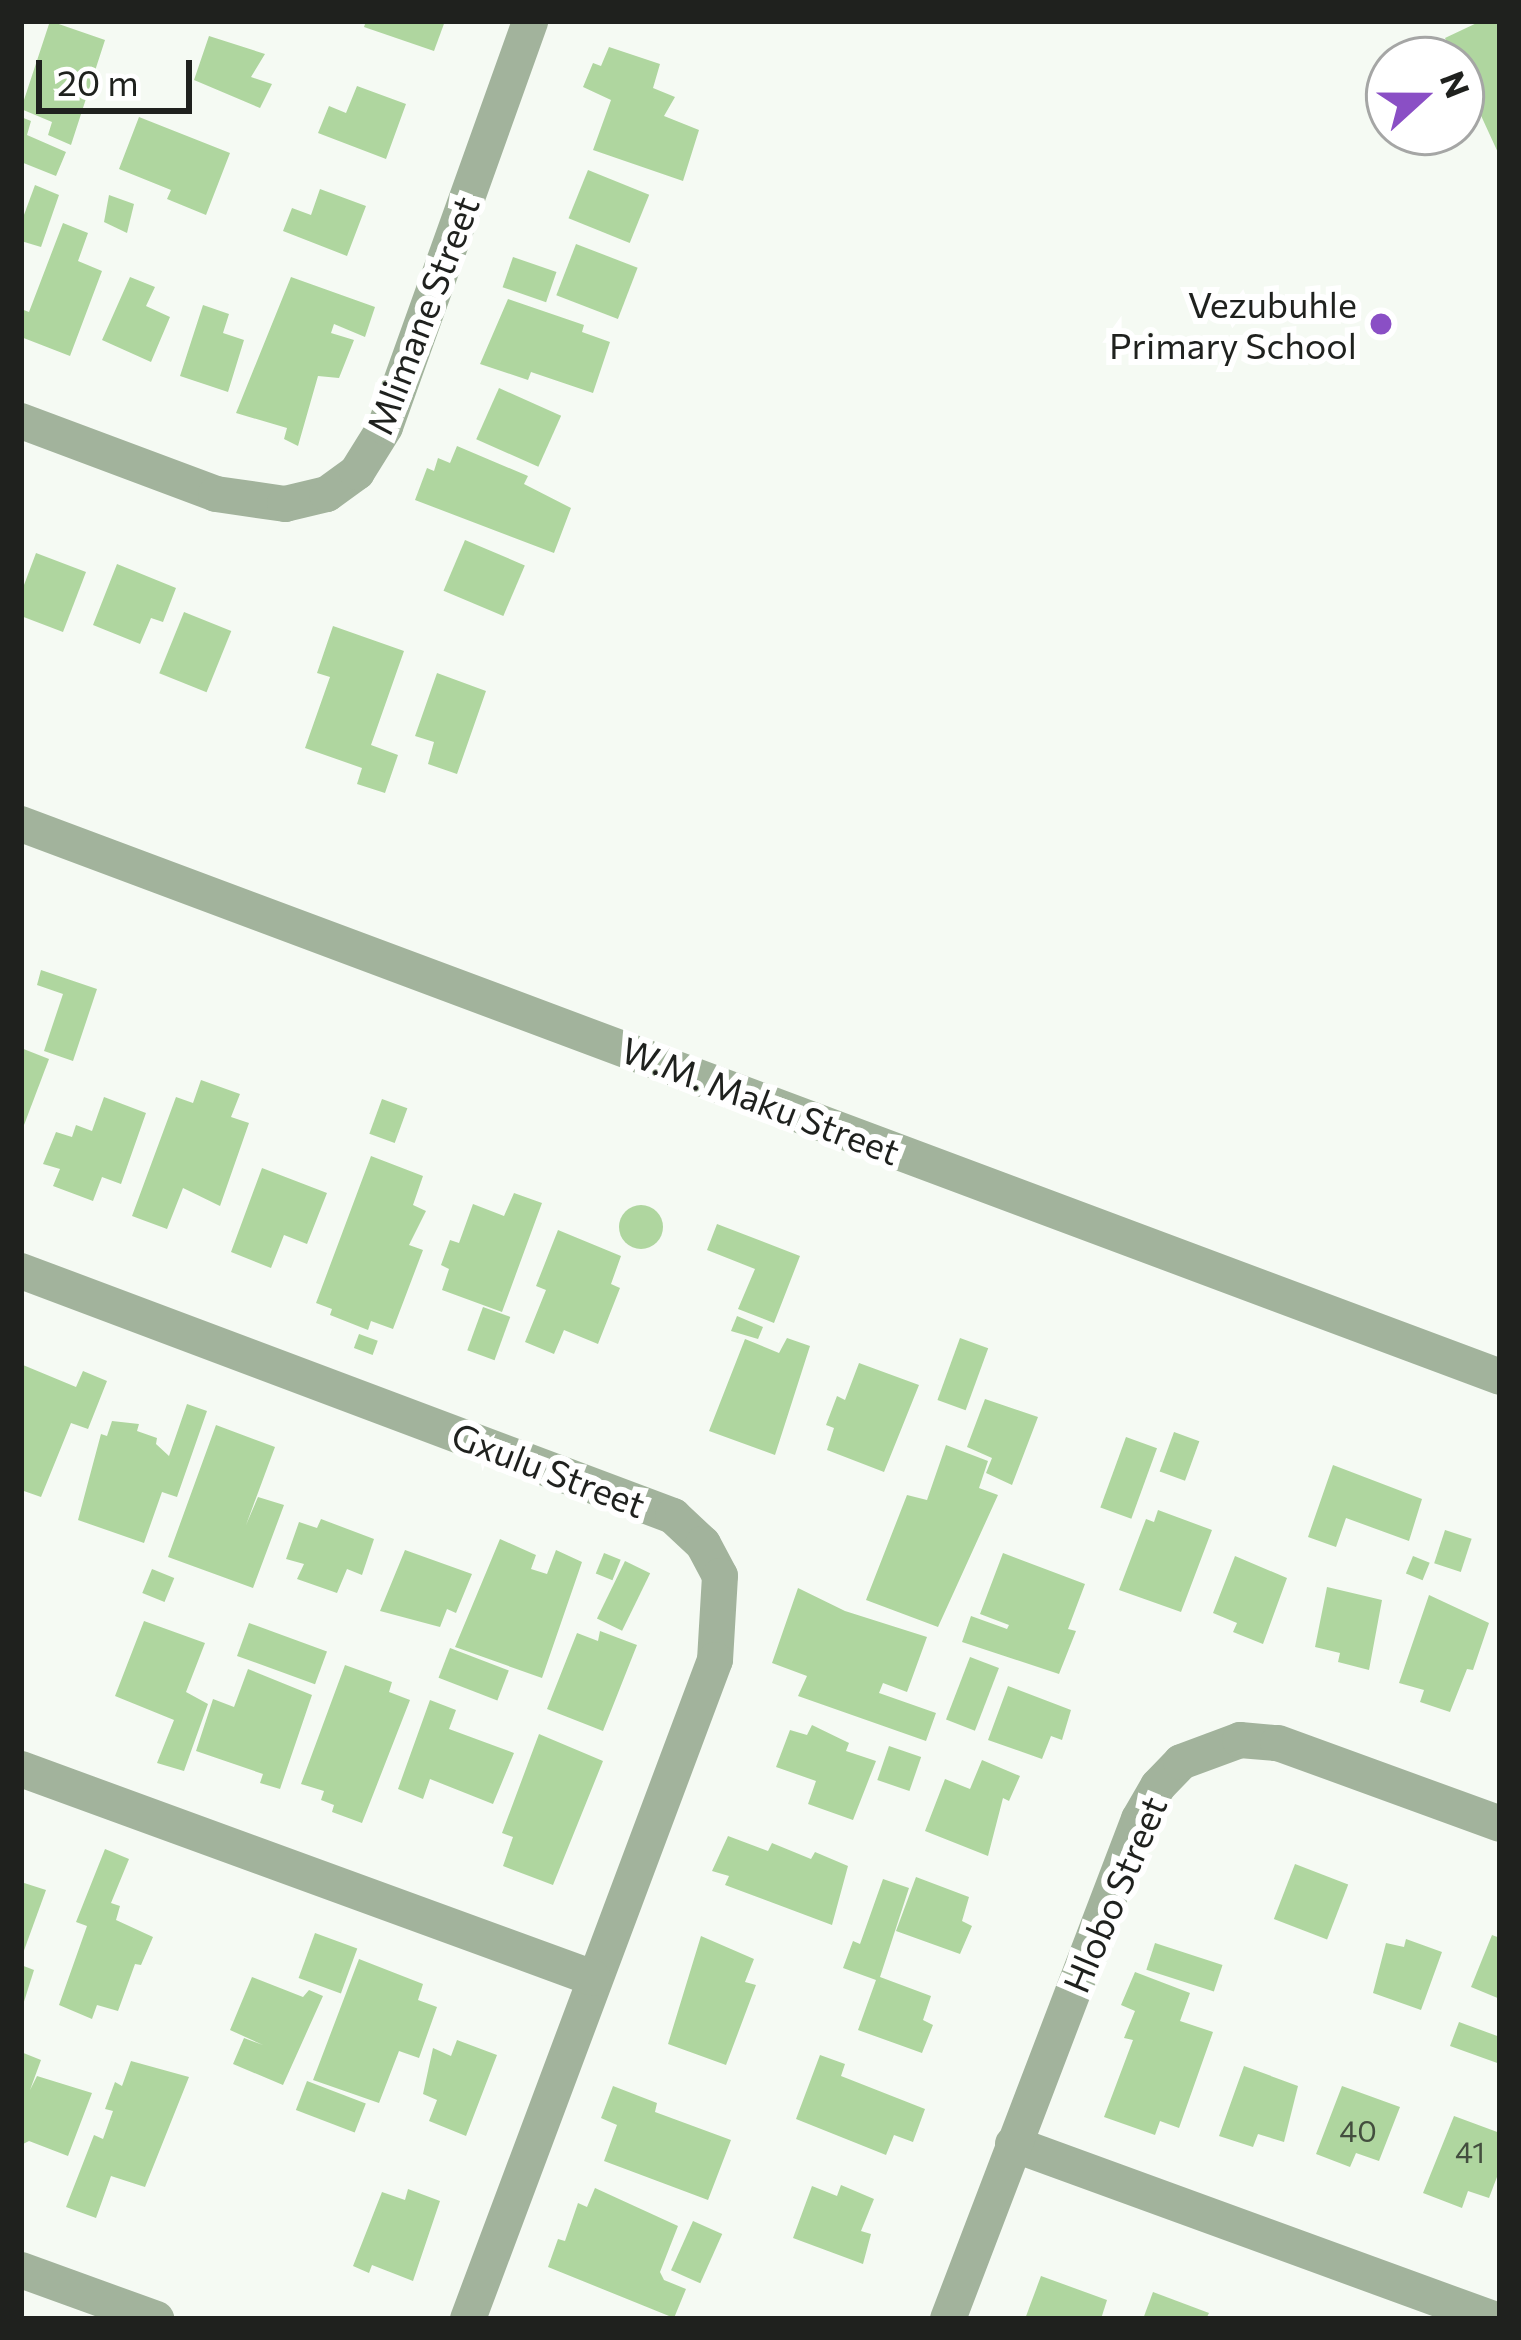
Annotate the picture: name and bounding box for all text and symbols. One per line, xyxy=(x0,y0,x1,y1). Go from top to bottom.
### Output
scale bar xyxy=(42,36,198,110)
north arrow xyxy=(1365,36,1485,156)
text: 20 m xyxy=(57,59,139,103)
text: N xyxy=(1433,65,1480,103)
street label: Mlimane Street xyxy=(357,190,487,440)
place label: Vezubuhle Primary School xyxy=(1109,281,1357,366)
marker: Vezubuhle Primary School xyxy=(1368,311,1394,337)
street label: W.M. Maku Street xyxy=(616,1027,906,1173)
street label: Gxulu Street xyxy=(446,1412,652,1526)
street label: Hlobo Street xyxy=(1053,1789,1175,1999)
house number: 40 xyxy=(1339,2112,1377,2148)
house number: 41 xyxy=(1455,2133,1485,2169)

